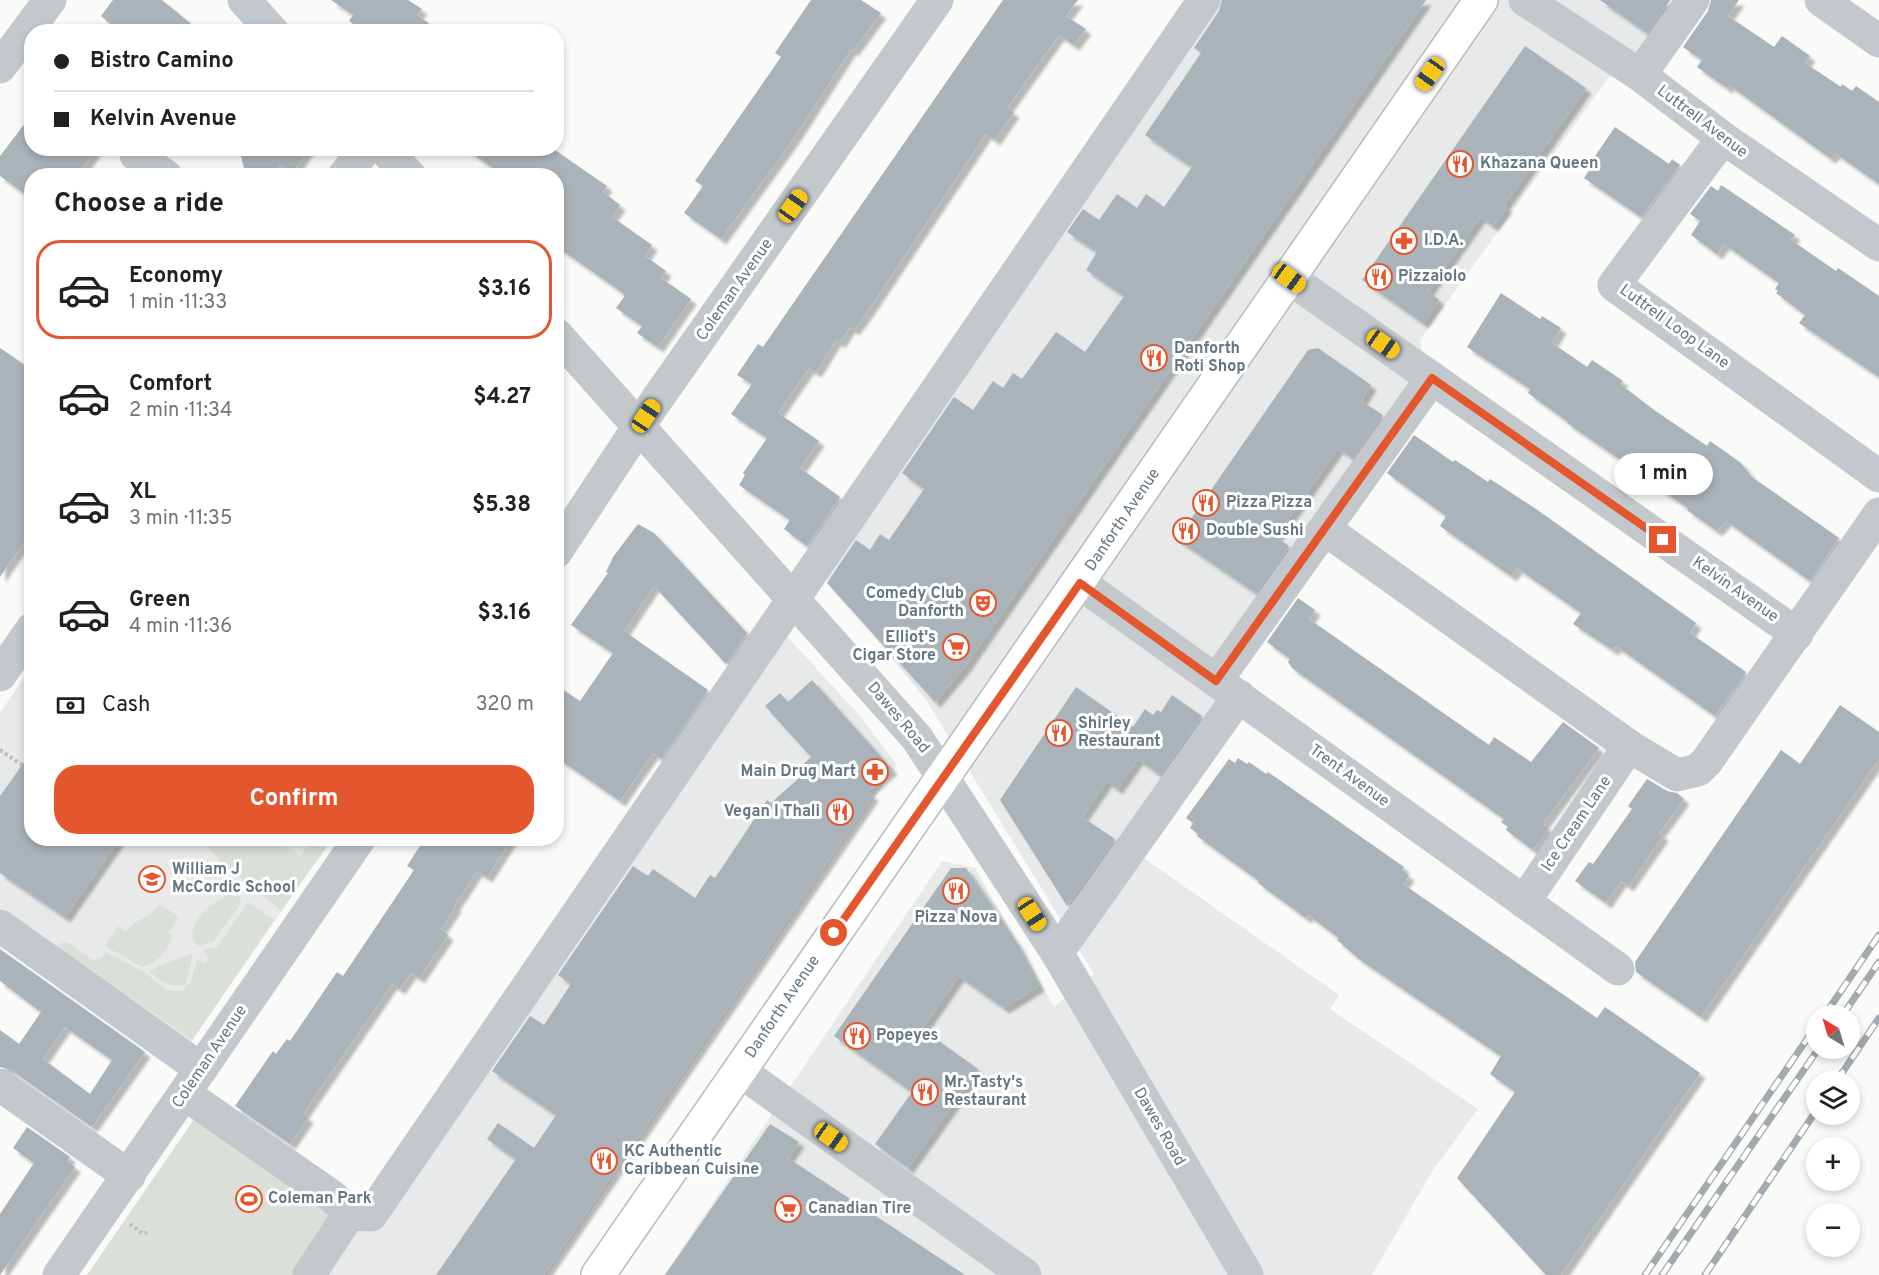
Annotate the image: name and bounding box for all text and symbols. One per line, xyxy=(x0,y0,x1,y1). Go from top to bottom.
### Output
text: Bistro Camino xyxy=(90,48,234,75)
car xyxy=(1412,54,1448,94)
street label: Luttrell Avenue xyxy=(1653,81,1751,163)
text: Kelvin Avenue xyxy=(90,106,236,133)
restaurant icon: Khazana Queen xyxy=(1445,149,1475,179)
place label: Khazana Queen xyxy=(1480,154,1598,174)
car xyxy=(775,186,811,226)
text: Choose a ride xyxy=(54,187,224,221)
pharmacy icon: I.D.A. xyxy=(1389,226,1419,256)
place label: I.D.A. xyxy=(1424,231,1463,251)
street label: Coleman Avenue xyxy=(692,235,778,345)
car xyxy=(1269,260,1309,296)
restaurant icon: Pizzaiolo xyxy=(1364,262,1394,292)
icon: car xyxy=(57,263,111,317)
text: Economy xyxy=(129,263,223,290)
place label: Pizzaiolo xyxy=(1398,267,1466,287)
text: $3.16 xyxy=(477,276,531,303)
street label: Luttrell Loop Lane xyxy=(1615,280,1733,374)
text: 1 min · 11:33 xyxy=(129,290,227,316)
car xyxy=(1363,326,1403,362)
place label: Danforth Roti Shop xyxy=(1174,339,1245,377)
restaurant icon: Danforth Roti Shop xyxy=(1139,343,1169,373)
icon: car xyxy=(57,371,111,425)
text: Comfort xyxy=(129,371,212,398)
text: $4.27 xyxy=(473,384,531,411)
car xyxy=(628,396,664,436)
text: 2 min · 11:34 xyxy=(129,398,233,424)
callout: 1 min xyxy=(1614,453,1712,495)
text: 1 min xyxy=(1639,461,1688,487)
street label: Danforth Avenue xyxy=(1081,465,1165,575)
icon: car xyxy=(57,479,111,533)
text: XL xyxy=(129,479,156,506)
restaurant icon: Pizza Pizza xyxy=(1191,488,1221,518)
text: $5.38 xyxy=(472,492,531,519)
place label: Pizza Pizza xyxy=(1226,493,1312,513)
text: 3 min · 11:35 xyxy=(129,506,232,532)
restaurant icon: Double Sushi xyxy=(1171,516,1201,546)
place label: Double Sushi xyxy=(1206,521,1304,541)
route end xyxy=(1649,526,1676,553)
street label: Kelvin Avenue xyxy=(1688,553,1782,627)
place label: Comedy Club Danforth xyxy=(866,584,964,622)
icon: car xyxy=(57,587,111,641)
text: Green xyxy=(129,587,191,614)
theatre icon: Comedy Club Danforth xyxy=(968,588,998,618)
text: $3.16 xyxy=(477,600,531,627)
text: 4 min · 11:36 xyxy=(129,614,232,640)
place label: Elliot's Cigar Store xyxy=(852,628,936,666)
supermarket icon: Elliot's Cigar Store xyxy=(941,632,971,662)
street label: Dawes Road xyxy=(862,678,934,758)
icon: cash xyxy=(54,689,87,722)
text: Cash xyxy=(102,692,151,719)
text: 320 m xyxy=(476,692,534,718)
place label: Shirley Restaurant xyxy=(1078,714,1161,752)
restaurant icon: Shirley Restaurant xyxy=(1044,718,1074,748)
street label: Trent Avenue xyxy=(1305,740,1393,812)
pharmacy icon: Main Drug Mart xyxy=(860,757,890,787)
place label: Main Drug Mart xyxy=(740,762,856,782)
button: Confirm xyxy=(54,765,534,834)
street label: Ice Cream Lane xyxy=(1538,772,1616,876)
restaurant icon: Vegan I Thali xyxy=(825,797,855,827)
place label: Vegan I Thali xyxy=(724,802,820,822)
place label: William J McCordic School xyxy=(172,860,296,898)
school or university icon: William J McCordic School xyxy=(137,864,167,894)
restaurant icon: Pizza Nova xyxy=(941,876,971,906)
car xyxy=(1015,894,1049,934)
place label: Pizza Nova xyxy=(915,908,997,928)
route start xyxy=(820,919,847,946)
street label: Danforth Avenue xyxy=(741,952,825,1062)
street label: Coleman Avenue xyxy=(168,1002,252,1112)
north arrow xyxy=(1806,1005,1860,1059)
map controls xyxy=(1806,1005,1860,1257)
restaurant icon: Popeyes xyxy=(842,1021,872,1051)
place label: Popeyes xyxy=(876,1026,939,1046)
button: layers xyxy=(1806,1071,1860,1125)
place label: Mr. Tasty's Restaurant xyxy=(944,1073,1027,1111)
restaurant icon: Mr. Tasty's Restaurant xyxy=(910,1077,940,1107)
street label: Dawes Road xyxy=(1129,1084,1189,1170)
car xyxy=(811,1119,851,1155)
button: + xyxy=(1806,1137,1860,1191)
place label: KC Authentic Caribbean Cuisine xyxy=(624,1142,759,1180)
restaurant icon: KC Authentic Caribbean Cuisine xyxy=(589,1146,619,1176)
sports icon: Coleman Park xyxy=(234,1184,264,1214)
place label: Coleman Park xyxy=(268,1189,372,1209)
supermarket icon: Canadian Tire xyxy=(773,1194,803,1224)
place label: Canadian Tire xyxy=(808,1199,911,1219)
button: − xyxy=(1806,1203,1860,1257)

